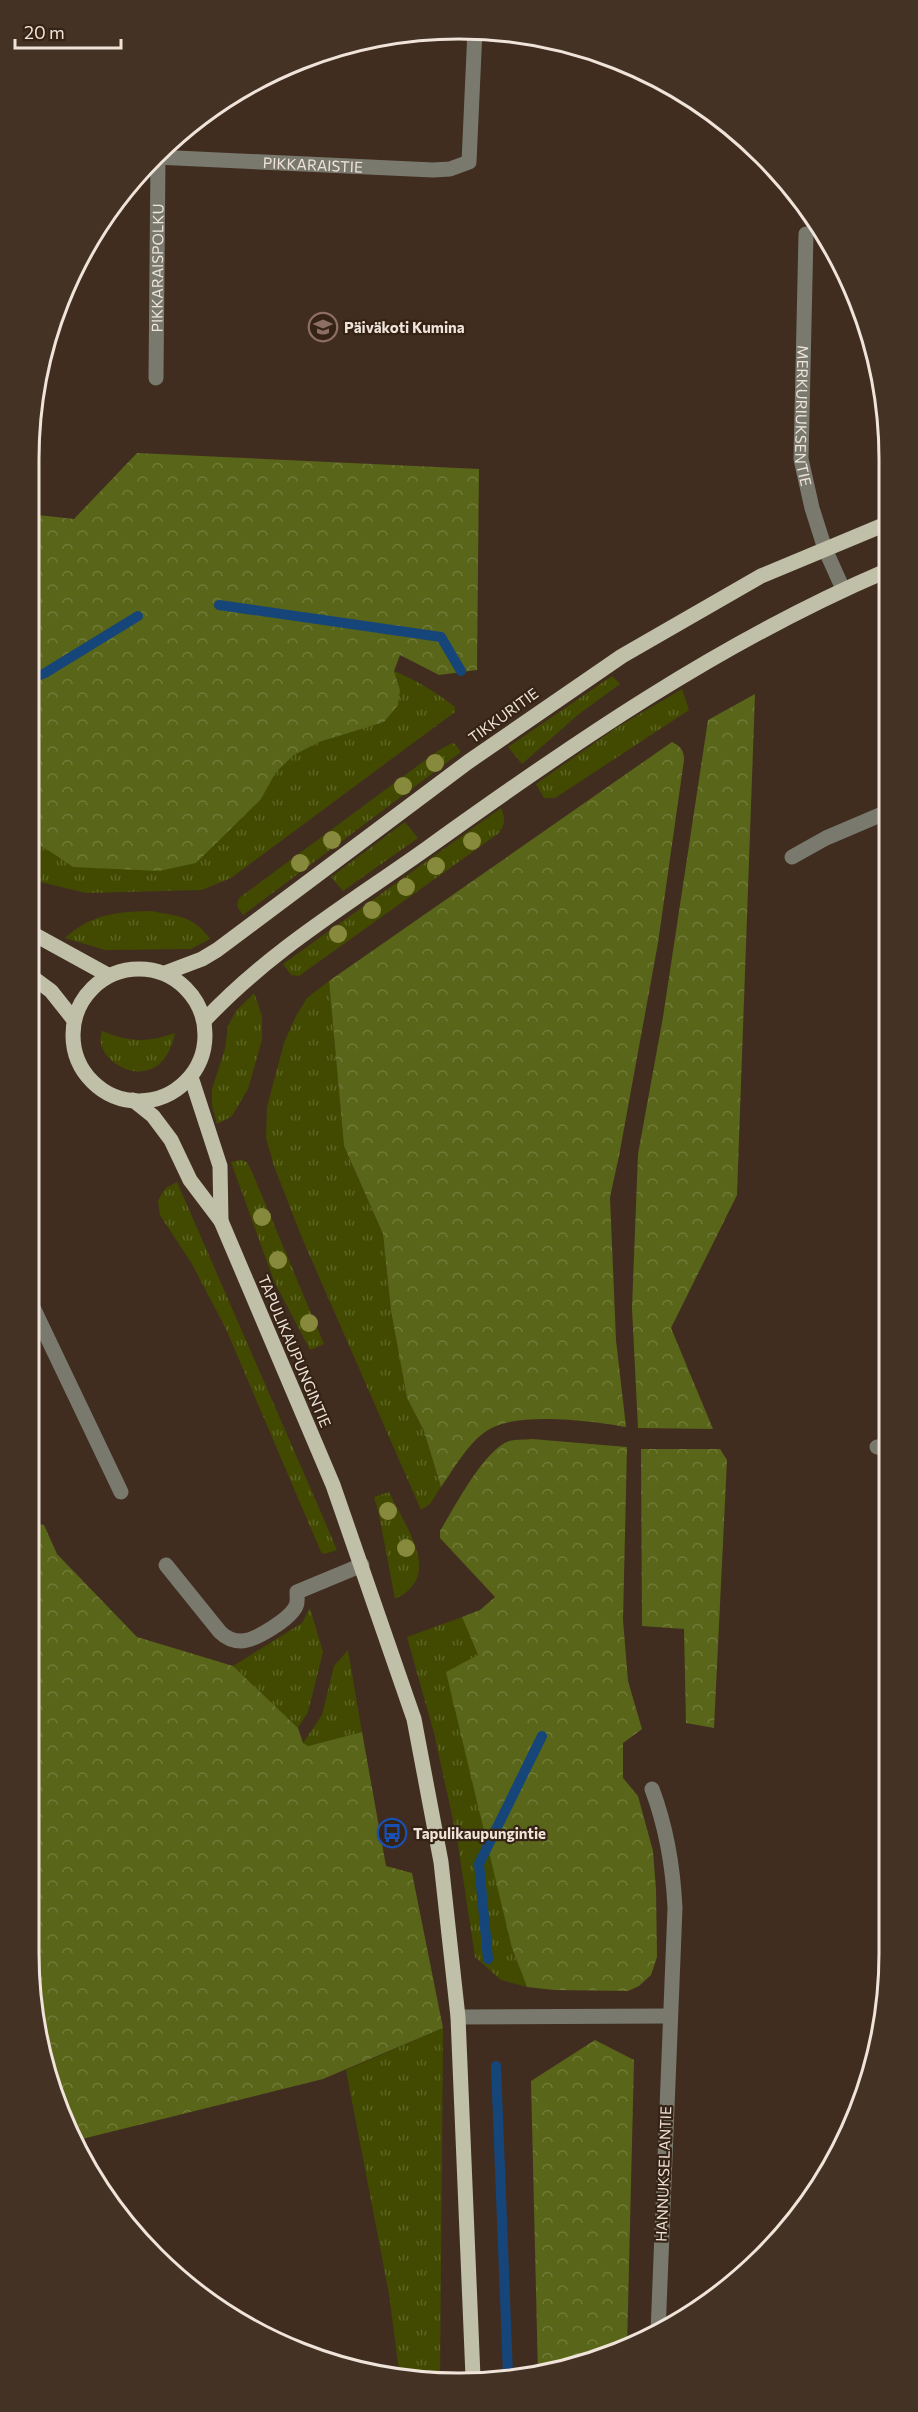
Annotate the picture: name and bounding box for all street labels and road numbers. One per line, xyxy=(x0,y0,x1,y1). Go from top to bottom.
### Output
street label: PIKKARAISTIE xyxy=(262,153,363,176)
street label: PIKKARAISPOLKU xyxy=(147,203,167,333)
street label: MERKURIUKSENTIE xyxy=(792,345,816,488)
street label: TIKKURITIE xyxy=(465,684,541,746)
street label: TAPULIKAUPUNGINTIE xyxy=(255,1272,335,1430)
street label: HANNUKSELANTIE xyxy=(652,2106,674,2242)

